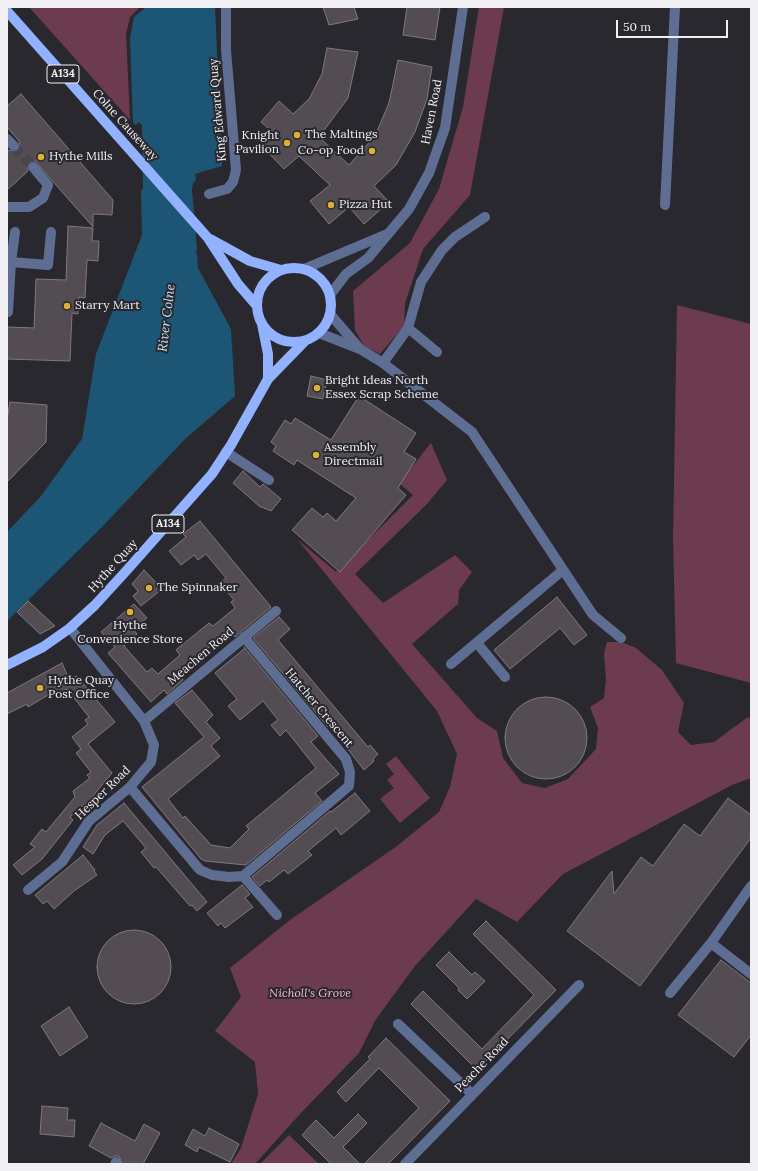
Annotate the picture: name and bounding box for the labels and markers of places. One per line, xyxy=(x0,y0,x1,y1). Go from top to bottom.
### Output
place label: The Maltings xyxy=(305,128,377,142)
place label: Knight Pavilion xyxy=(235,129,279,157)
marker: The Maltings xyxy=(292,130,302,140)
marker: Knight Pavilion xyxy=(282,138,292,148)
place label: Co-op Food xyxy=(298,144,364,158)
marker: Co-op Food xyxy=(367,146,377,156)
place label: Hythe Mills xyxy=(49,150,113,164)
marker: Hythe Mills xyxy=(36,152,46,162)
place label: Pizza Hut xyxy=(339,198,392,212)
marker: Pizza Hut xyxy=(326,200,336,210)
place label: Starry Mart xyxy=(75,299,140,313)
marker: Starry Mart xyxy=(62,301,72,311)
place label: Bright Ideas North Essex Scrap Scheme xyxy=(325,374,438,402)
marker: Bright Ideas North Essex Scrap Scheme xyxy=(312,383,322,393)
place label: Assembly Directmail xyxy=(324,441,382,469)
marker: Assembly Directmail xyxy=(311,450,321,460)
place label: The Spinnaker xyxy=(157,581,238,595)
marker: The Spinnaker xyxy=(144,583,154,593)
marker: Hythe Convenience Store xyxy=(125,607,135,617)
place label: Hythe Convenience Store xyxy=(77,619,183,647)
place label: Hythe Quay Post Office xyxy=(48,674,114,702)
marker: Hythe Quay Post Office xyxy=(35,683,45,693)

